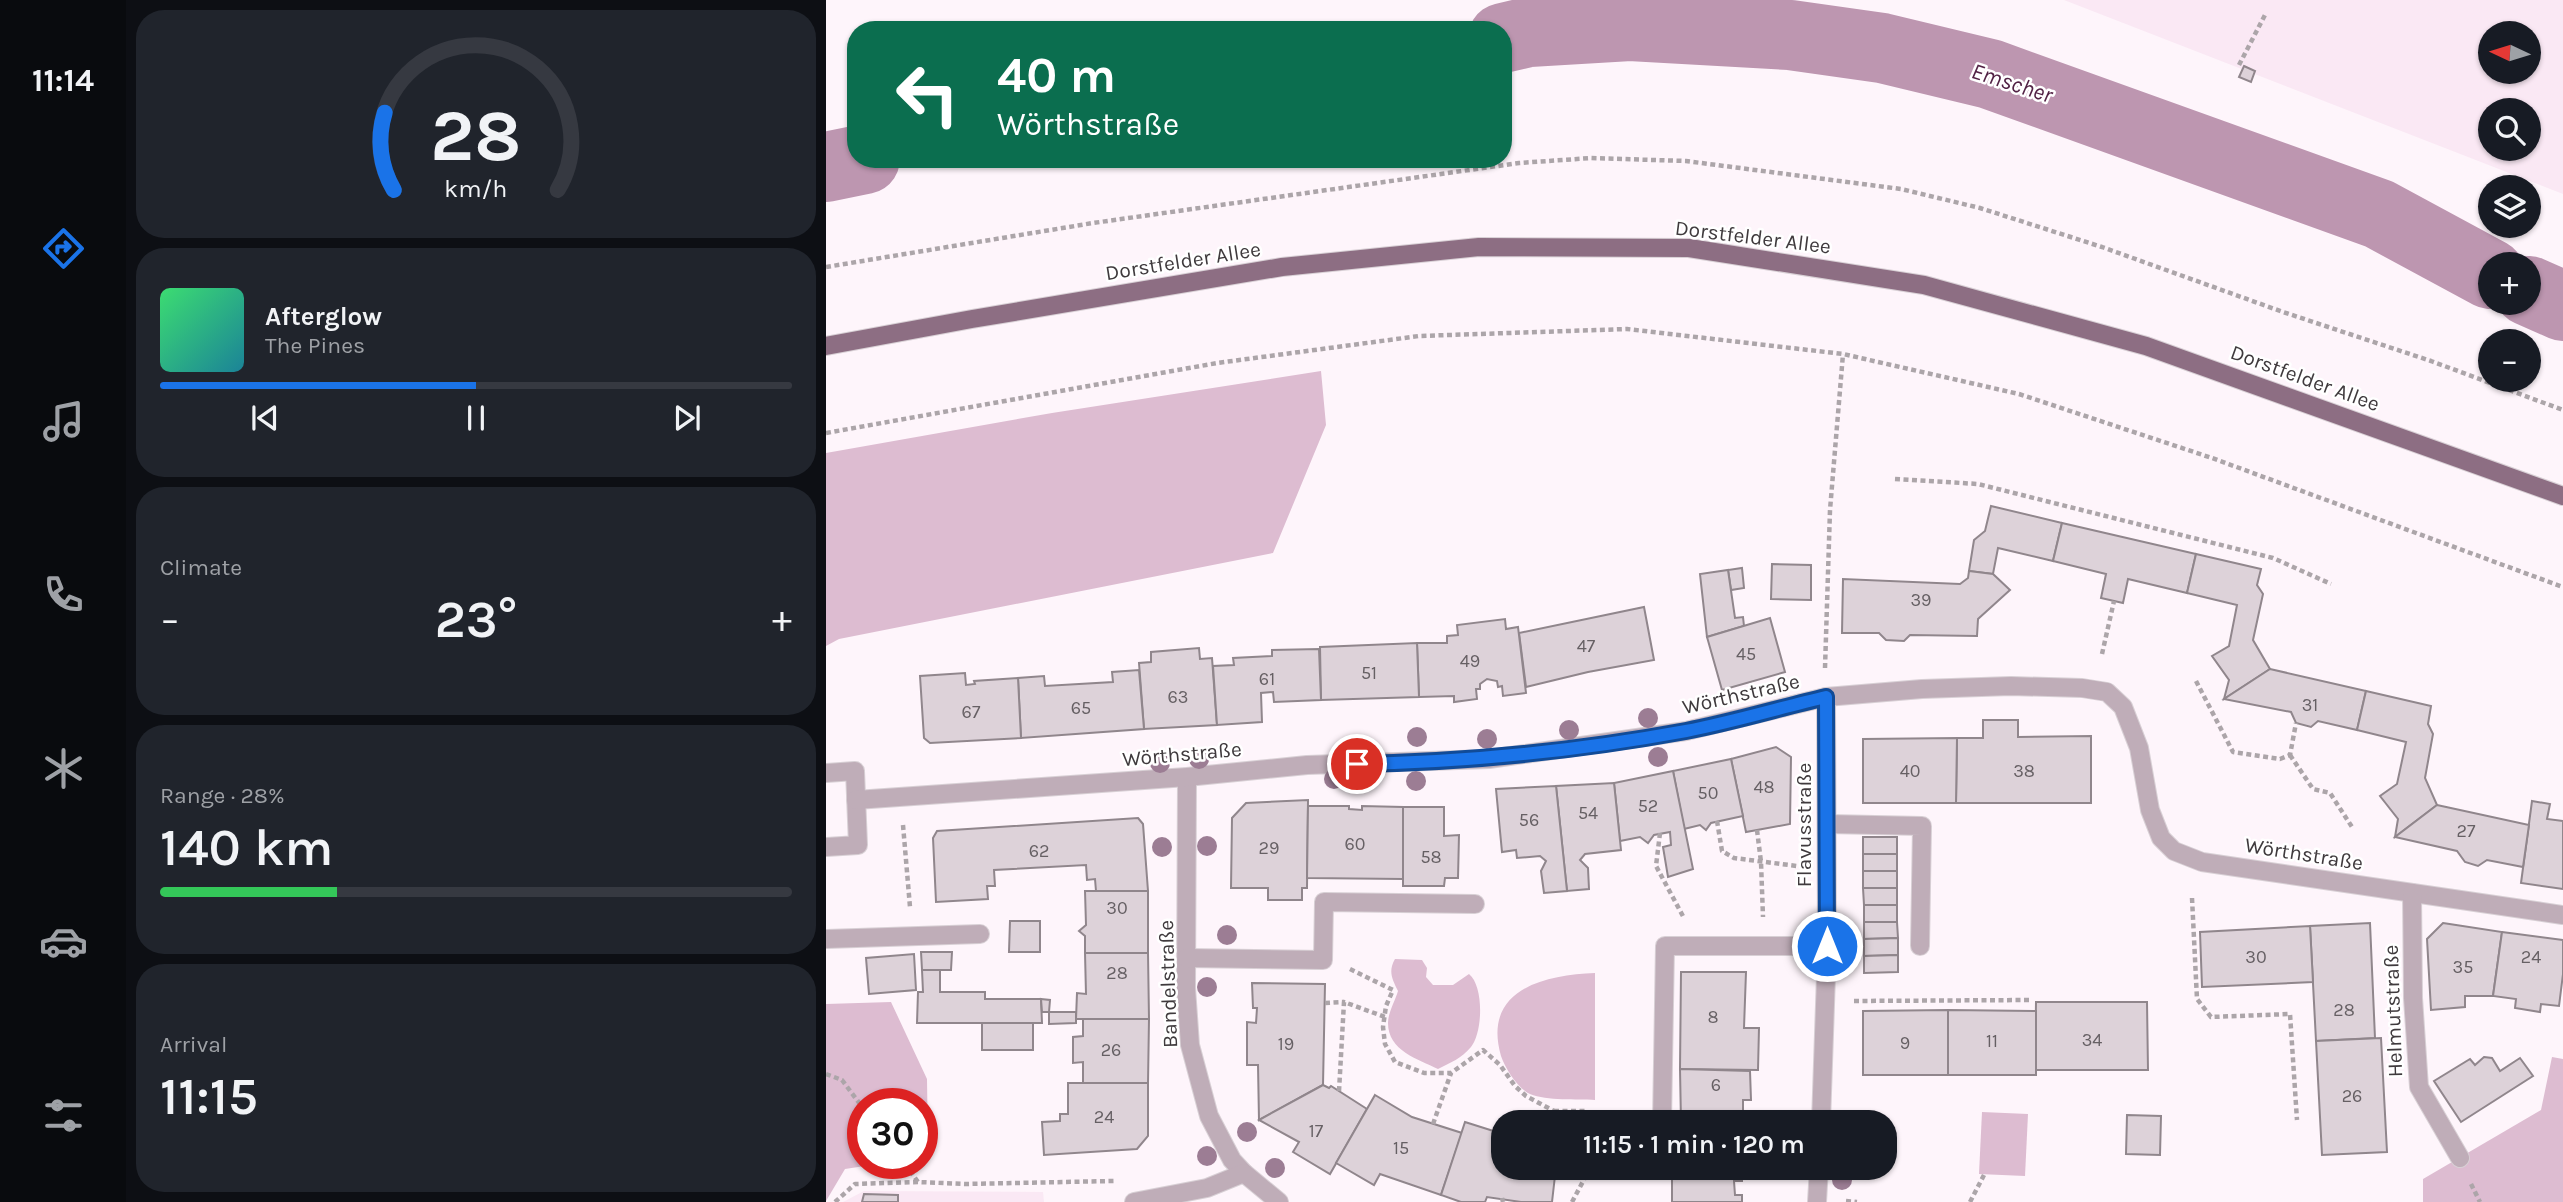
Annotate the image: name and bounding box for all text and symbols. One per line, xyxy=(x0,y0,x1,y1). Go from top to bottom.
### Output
north arrow xyxy=(2478,21,2541,84)
map controls xyxy=(2478,21,2541,392)
text: 40 m xyxy=(997,47,1116,104)
icon: left xyxy=(882,49,973,140)
water label: Emscher xyxy=(1968,57,2057,109)
text: 11:14 xyxy=(32,62,94,99)
text: 28 xyxy=(430,94,522,179)
button: search xyxy=(2478,98,2541,161)
text: Wörthstraße xyxy=(997,106,1179,143)
text: km/h xyxy=(444,174,508,203)
button: layers xyxy=(2478,175,2541,238)
street label: Dorstfelder Allee xyxy=(1674,216,1832,258)
icon: directions xyxy=(39,224,88,273)
street label: Dorstfelder Allee xyxy=(1104,237,1262,285)
button: + xyxy=(2478,252,2541,315)
text: Afterglow xyxy=(265,301,382,332)
button: − xyxy=(2478,329,2541,392)
text: The Pines xyxy=(265,332,365,359)
street label: Dorstfelder Allee xyxy=(2227,340,2383,416)
icon: music xyxy=(39,397,88,446)
icon: previous xyxy=(246,399,284,437)
icon: pause xyxy=(457,399,495,437)
icon: next xyxy=(668,399,706,437)
text: Climate xyxy=(160,554,242,581)
icon: phone xyxy=(39,570,88,619)
text: 23° xyxy=(435,589,517,650)
house number: 39 xyxy=(1910,589,1932,611)
text: − xyxy=(160,597,180,642)
text: + xyxy=(772,597,792,642)
house number: 47 xyxy=(1577,635,1596,657)
house number: 45 xyxy=(1736,643,1756,665)
house number: 49 xyxy=(1460,650,1480,672)
house number: 51 xyxy=(1361,662,1377,684)
house number: 61 xyxy=(1259,668,1275,690)
street label: Wörthstraße xyxy=(1680,669,1802,719)
house number: 63 xyxy=(1168,686,1188,708)
house number: 31 xyxy=(2302,694,2318,716)
house number: 65 xyxy=(1071,697,1091,719)
house number: 67 xyxy=(962,701,981,723)
pin xyxy=(1327,734,1387,794)
street label: Wörthstraße xyxy=(1121,737,1243,771)
icon: climate xyxy=(39,744,88,793)
icon: arrive xyxy=(1338,745,1376,783)
house number: 40 xyxy=(1900,760,1920,782)
house number: 38 xyxy=(2013,760,2035,782)
street label: Flavusstraße xyxy=(1792,763,1816,887)
house number: 48 xyxy=(1753,776,1775,798)
text: Range · 28% xyxy=(160,782,285,809)
house number: 50 xyxy=(1698,782,1718,804)
house number: 52 xyxy=(1638,795,1658,817)
house number: 54 xyxy=(1578,802,1598,824)
house number: 56 xyxy=(1519,809,1539,831)
text: 140 km xyxy=(160,817,333,878)
house number: 27 xyxy=(2457,820,2476,842)
house number: 60 xyxy=(1345,833,1366,855)
street label: Wörthstraße xyxy=(2243,833,2365,875)
house number: 29 xyxy=(1259,837,1279,859)
house number: 62 xyxy=(1029,840,1049,862)
house number: 58 xyxy=(1420,846,1442,868)
house number: 30 xyxy=(1106,897,1128,919)
position arrow xyxy=(1790,909,1864,983)
icon: car xyxy=(39,917,88,966)
street label: Bandelstraße xyxy=(1154,920,1182,1048)
street label: Helmutstraße xyxy=(2379,944,2407,1078)
house number: 30 xyxy=(2245,946,2267,968)
house number: 24 xyxy=(2521,946,2541,968)
house number: 35 xyxy=(2453,956,2473,978)
house number: 28 xyxy=(1106,962,1128,984)
house number: 28 xyxy=(2333,999,2355,1021)
house number: 8 xyxy=(1707,1006,1719,1028)
house number: 34 xyxy=(2082,1029,2102,1051)
house number: 11 xyxy=(1986,1030,1998,1052)
text: Arrival xyxy=(160,1031,227,1058)
house number: 9 xyxy=(1900,1032,1910,1054)
house number: 19 xyxy=(1278,1033,1294,1055)
house number: 26 xyxy=(1101,1039,1121,1061)
text: 11:15 xyxy=(160,1066,258,1127)
house number: 6 xyxy=(1711,1074,1721,1096)
house number: 26 xyxy=(2342,1085,2362,1107)
speed limit sign: 30 xyxy=(847,1088,938,1179)
icon: filters xyxy=(39,1091,88,1140)
house number: 24 xyxy=(1094,1106,1114,1128)
house number: 17 xyxy=(1309,1120,1324,1142)
text: 11:15 · 1 min · 120 m xyxy=(1583,1129,1805,1160)
house number: 15 xyxy=(1393,1137,1409,1159)

